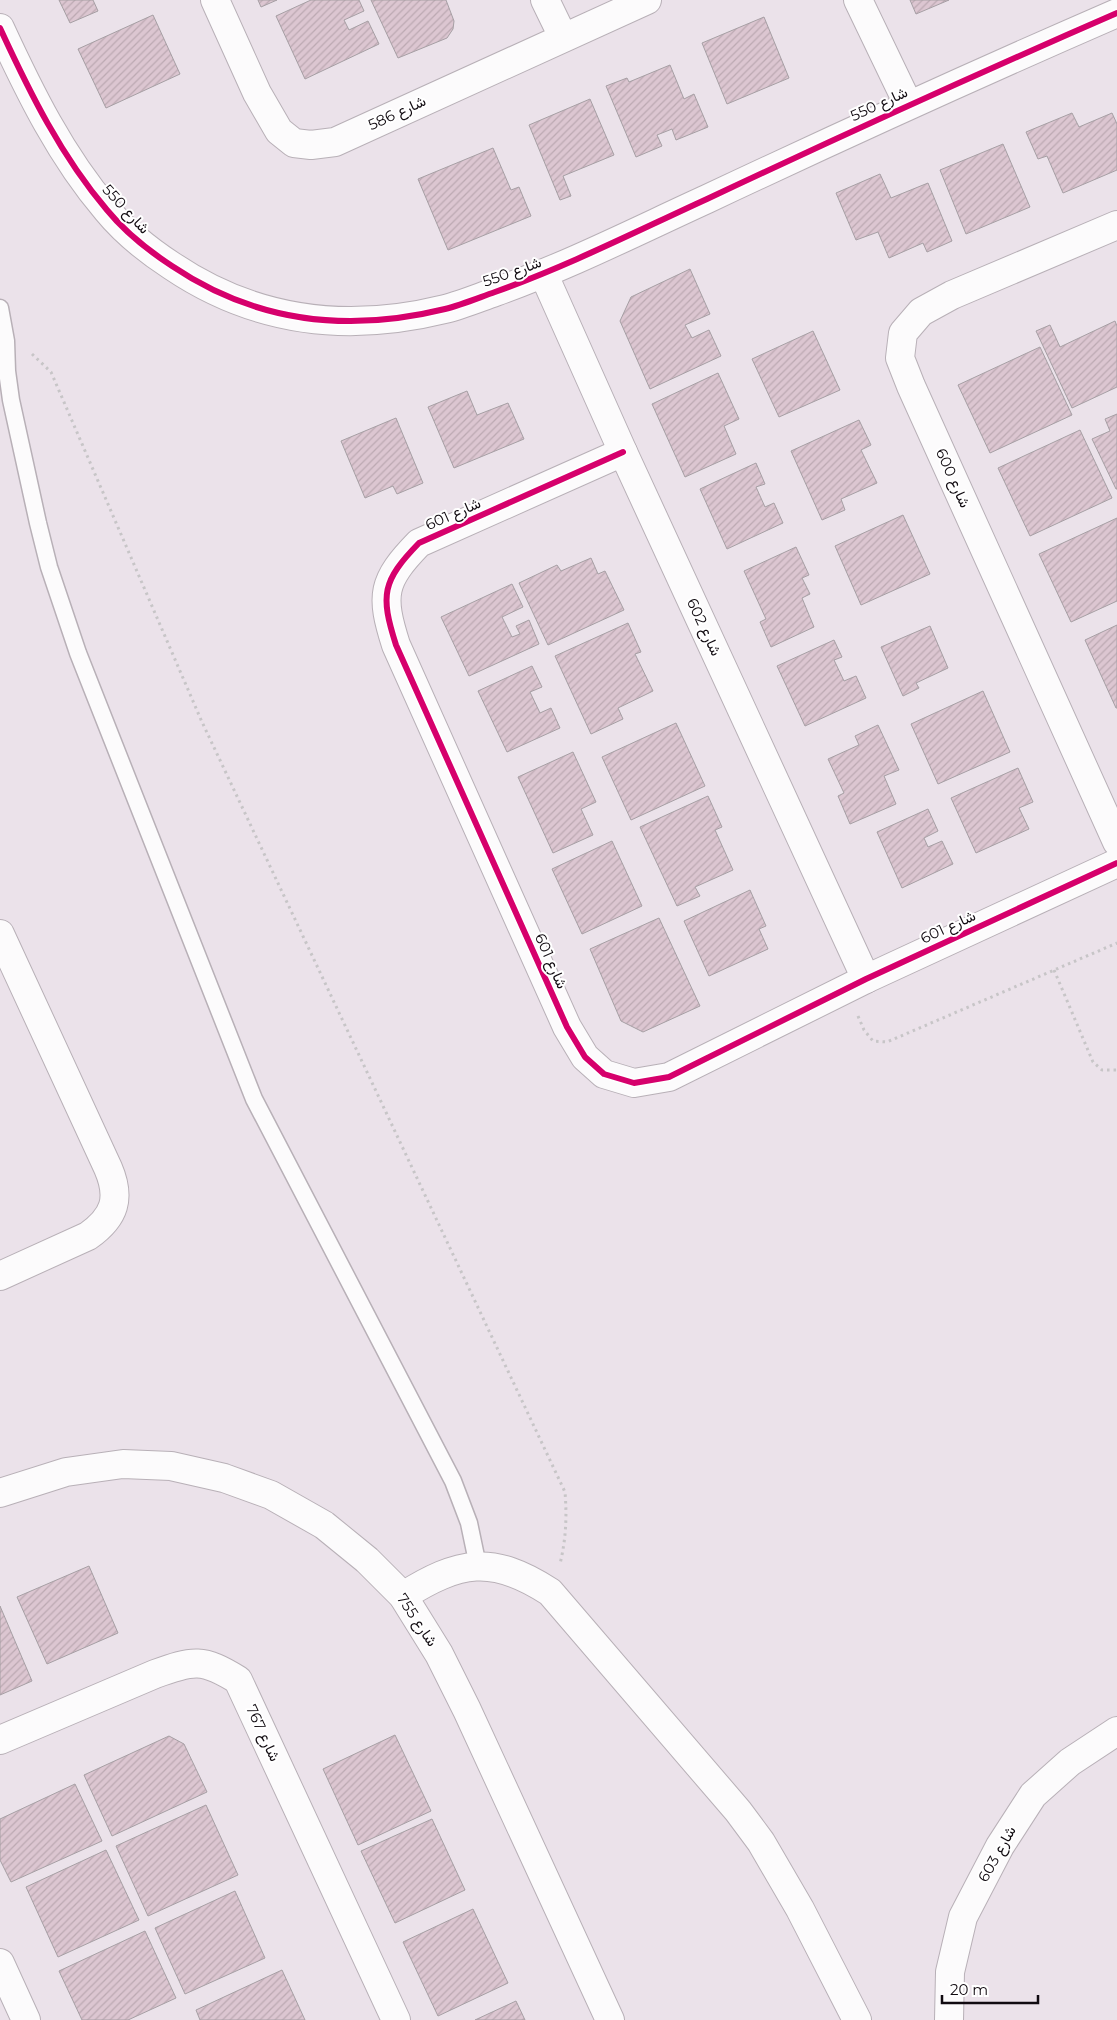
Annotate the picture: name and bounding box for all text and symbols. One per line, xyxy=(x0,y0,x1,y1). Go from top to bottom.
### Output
street label: شارع 550 xyxy=(847,82,911,127)
street label: شارع 586 xyxy=(365,91,430,136)
street label: شارع 550 xyxy=(97,180,154,239)
street label: شارع 550 xyxy=(480,252,545,293)
street label: شارع 600 xyxy=(930,445,975,511)
street label: شارع 601 xyxy=(422,493,484,536)
street label: شارع 602 xyxy=(681,595,726,660)
street label: شارع 601 xyxy=(917,905,979,949)
street label: شارع 601 xyxy=(529,930,572,992)
street label: شارع 755 xyxy=(391,1590,442,1651)
street label: شارع 767 xyxy=(240,1701,285,1765)
street label: شارع 603 xyxy=(973,1822,1022,1886)
scale bar xyxy=(942,1972,1038,2004)
text: 20 m xyxy=(950,1980,988,1999)

